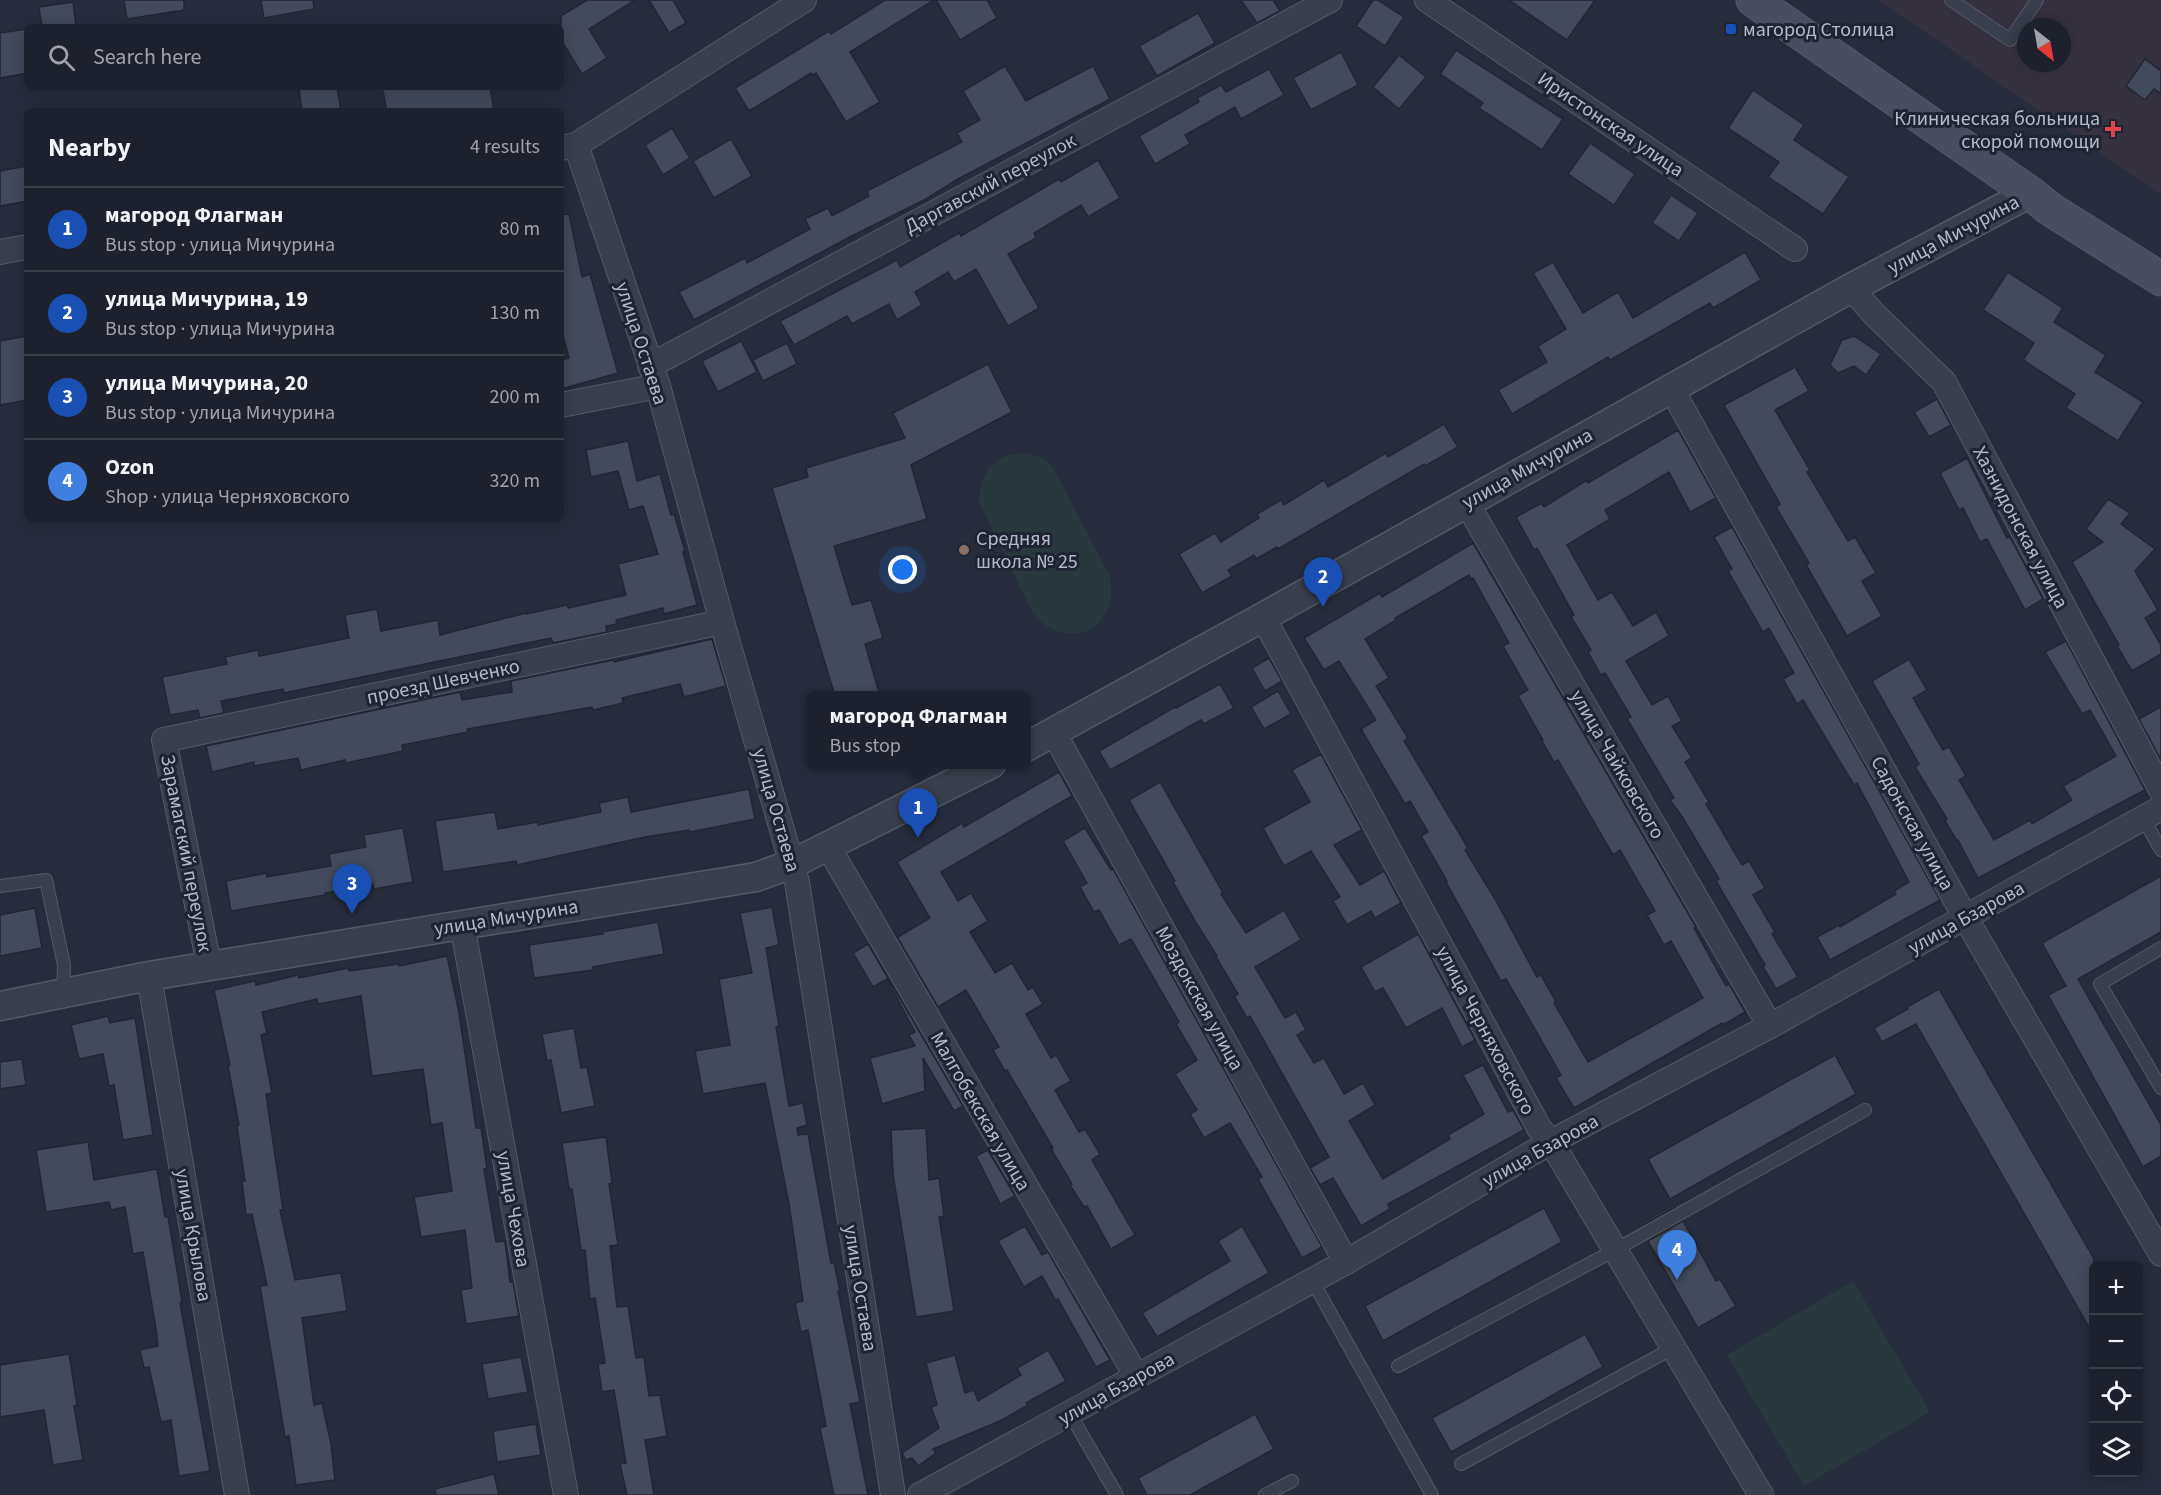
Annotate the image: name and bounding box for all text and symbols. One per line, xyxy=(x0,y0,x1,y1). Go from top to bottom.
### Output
place label: магород Столица xyxy=(1743,16,1894,44)
north arrow xyxy=(2017,18,2071,72)
marker: магород Столица xyxy=(1724,22,1738,36)
search box xyxy=(24,24,564,90)
icon: search xyxy=(45,41,78,74)
text: Search here xyxy=(93,41,201,73)
street label: Иристонская улица xyxy=(1532,65,1689,184)
place label: Клиническая больница скорой помощи xyxy=(1894,105,2100,156)
marker: Клиническая больница скорой помощи xyxy=(2104,120,2122,138)
street label: Даргавский переулок xyxy=(900,127,1081,241)
text: Nearby xyxy=(48,129,131,166)
text: 4 results xyxy=(470,133,540,161)
street label: улица Мичурина xyxy=(1883,188,2024,281)
text: магород Флагман xyxy=(105,199,283,231)
text: 1 xyxy=(62,215,73,243)
text: 80 m xyxy=(500,215,540,243)
text: Bus stop · улица Мичурина xyxy=(105,231,335,259)
street label: улица Остаева xyxy=(608,278,674,408)
text: улица Мичурина, 19 xyxy=(105,283,308,315)
text: 2 xyxy=(62,299,73,327)
text: 130 m xyxy=(490,299,540,327)
text: Bus stop · улица Мичурина xyxy=(105,315,335,343)
text: улица Мичурина, 20 xyxy=(105,367,308,399)
text: 3 xyxy=(62,383,73,411)
text: 200 m xyxy=(490,383,540,411)
text: Bus stop · улица Мичурина xyxy=(105,399,335,427)
street label: улица Мичурина xyxy=(1457,421,1598,516)
street label: Хазнидонская улица xyxy=(1965,441,2075,614)
text: Ozon xyxy=(105,451,154,483)
text: 4 xyxy=(62,467,73,495)
text: 320 m xyxy=(490,467,540,495)
text: Shop · улица Черняховского xyxy=(105,483,350,511)
place label: Средняя школа № 25 xyxy=(976,525,1078,576)
marker: Средняя школа № 25 xyxy=(957,543,971,557)
your location xyxy=(888,555,917,584)
pin: 2 xyxy=(1304,558,1342,607)
street label: проезд Шевченко xyxy=(364,652,522,712)
street label: улица Чайковского xyxy=(1563,685,1671,844)
popup xyxy=(806,691,1031,769)
text: магород Флагман xyxy=(829,700,1008,732)
text: Bus stop xyxy=(829,732,901,760)
street label: улица Остаева xyxy=(745,745,807,875)
street label: Садонская улица xyxy=(1864,751,1961,896)
street label: Зарамагский переулок xyxy=(153,752,219,954)
pin: 1 xyxy=(898,788,938,838)
pin: 3 xyxy=(332,864,372,914)
street label: улица Бзарова xyxy=(1903,874,2030,961)
street label: улица Мичурина xyxy=(432,893,580,943)
street label: Моздокская улица xyxy=(1148,921,1250,1076)
street label: улица Черняховского xyxy=(1429,941,1542,1120)
street label: Малгобекская улица xyxy=(923,1027,1037,1196)
street label: улица Бзарова xyxy=(1477,1107,1604,1194)
street label: улица Чехова xyxy=(489,1149,537,1270)
street label: улица Крылова xyxy=(168,1167,218,1304)
street label: улица Остаева xyxy=(836,1223,884,1353)
pin: 4 xyxy=(1658,1230,1696,1280)
map controls xyxy=(2089,1261,2143,1477)
button: + xyxy=(2089,1261,2143,1315)
button: − xyxy=(2089,1315,2143,1369)
street label: улица Бзарова xyxy=(1053,1345,1180,1432)
button: locate xyxy=(2089,1369,2143,1423)
button: layers xyxy=(2089,1423,2143,1477)

